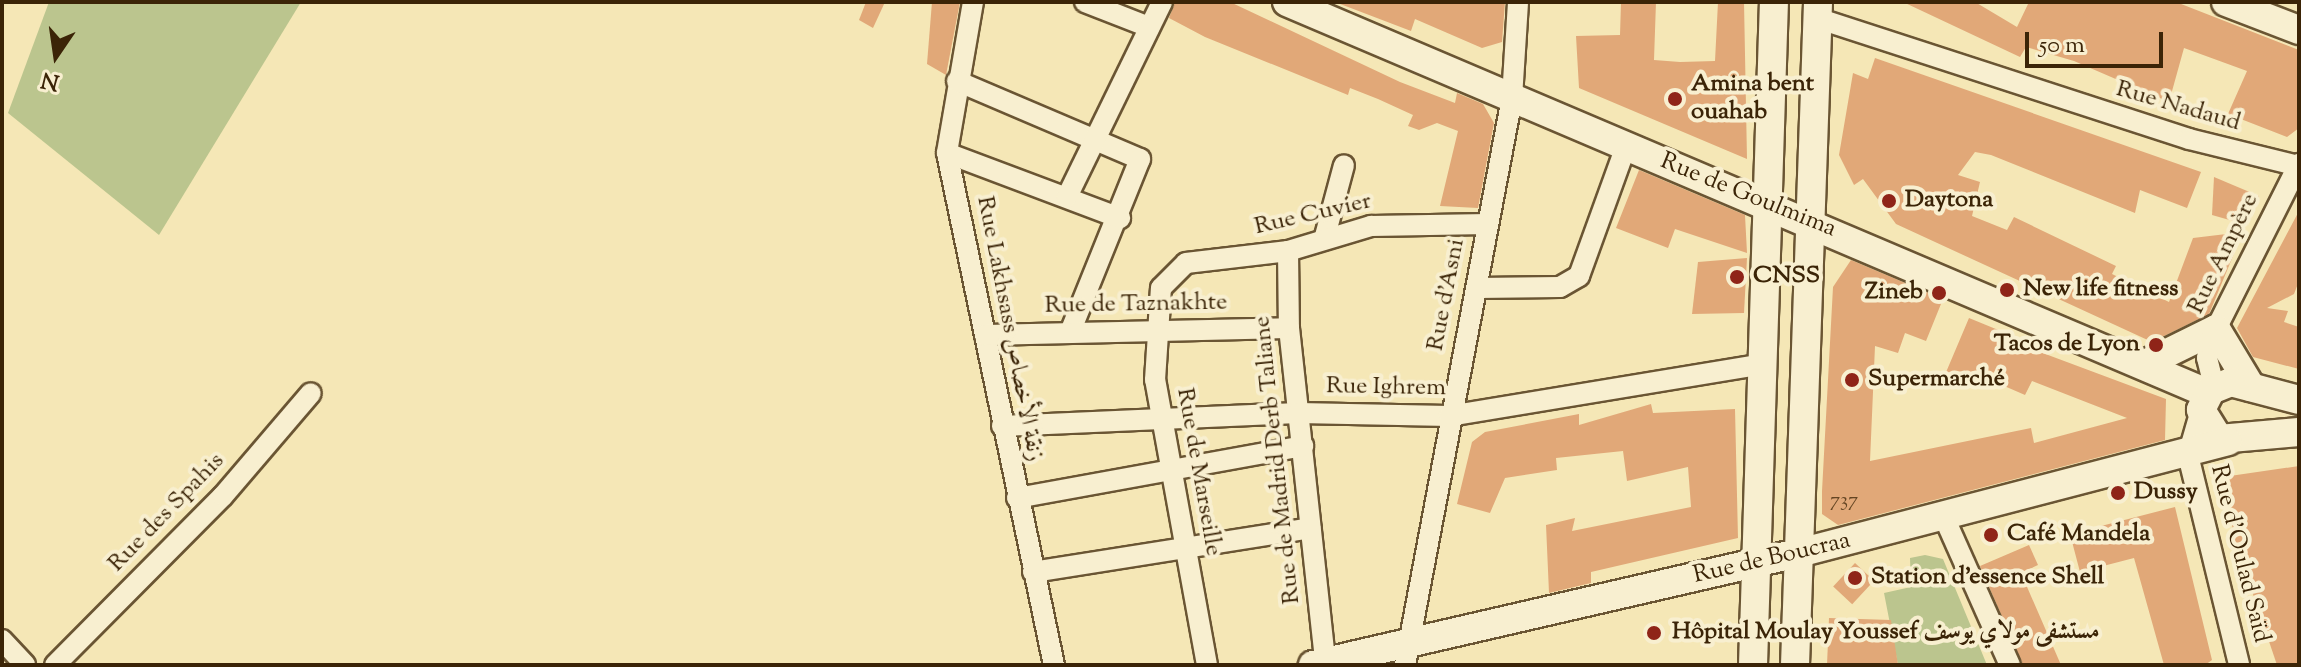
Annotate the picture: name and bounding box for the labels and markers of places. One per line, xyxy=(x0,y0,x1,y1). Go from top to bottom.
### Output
place label: Amina bent ouahab xyxy=(1691,71,1814,127)
marker: Amina bent ouahab xyxy=(1666,90,1684,108)
place label: Daytona xyxy=(1905,187,1993,215)
marker: Daytona xyxy=(1880,192,1898,210)
place label: CNSS xyxy=(1753,263,1820,291)
marker: CNSS xyxy=(1728,268,1746,286)
place label: New life fitness xyxy=(2023,276,2179,304)
place label: Zineb xyxy=(1865,279,1923,307)
marker: New life fitness xyxy=(1998,281,2016,299)
marker: Zineb xyxy=(1930,284,1948,302)
place label: Tacos de Lyon xyxy=(1994,331,2140,359)
marker: Tacos de Lyon xyxy=(2147,336,2165,354)
place label: Supermarché xyxy=(1868,366,2005,394)
marker: Supermarché xyxy=(1843,371,1861,389)
place label: Dussy xyxy=(2134,479,2198,507)
marker: Dussy xyxy=(2109,484,2127,502)
place label: Café Mandela xyxy=(2007,521,2150,549)
marker: Café Mandela xyxy=(1982,526,2000,544)
place label: Station d'essence Shell xyxy=(1871,564,2104,592)
marker: Station d'essence Shell xyxy=(1846,569,1864,587)
place label: Hôpital Moulay Youssef مستشفى مولاي يوسف xyxy=(1672,619,2100,647)
marker: Hôpital Moulay Youssef مستشفى مولاي يوسف xyxy=(1643,622,1665,644)

